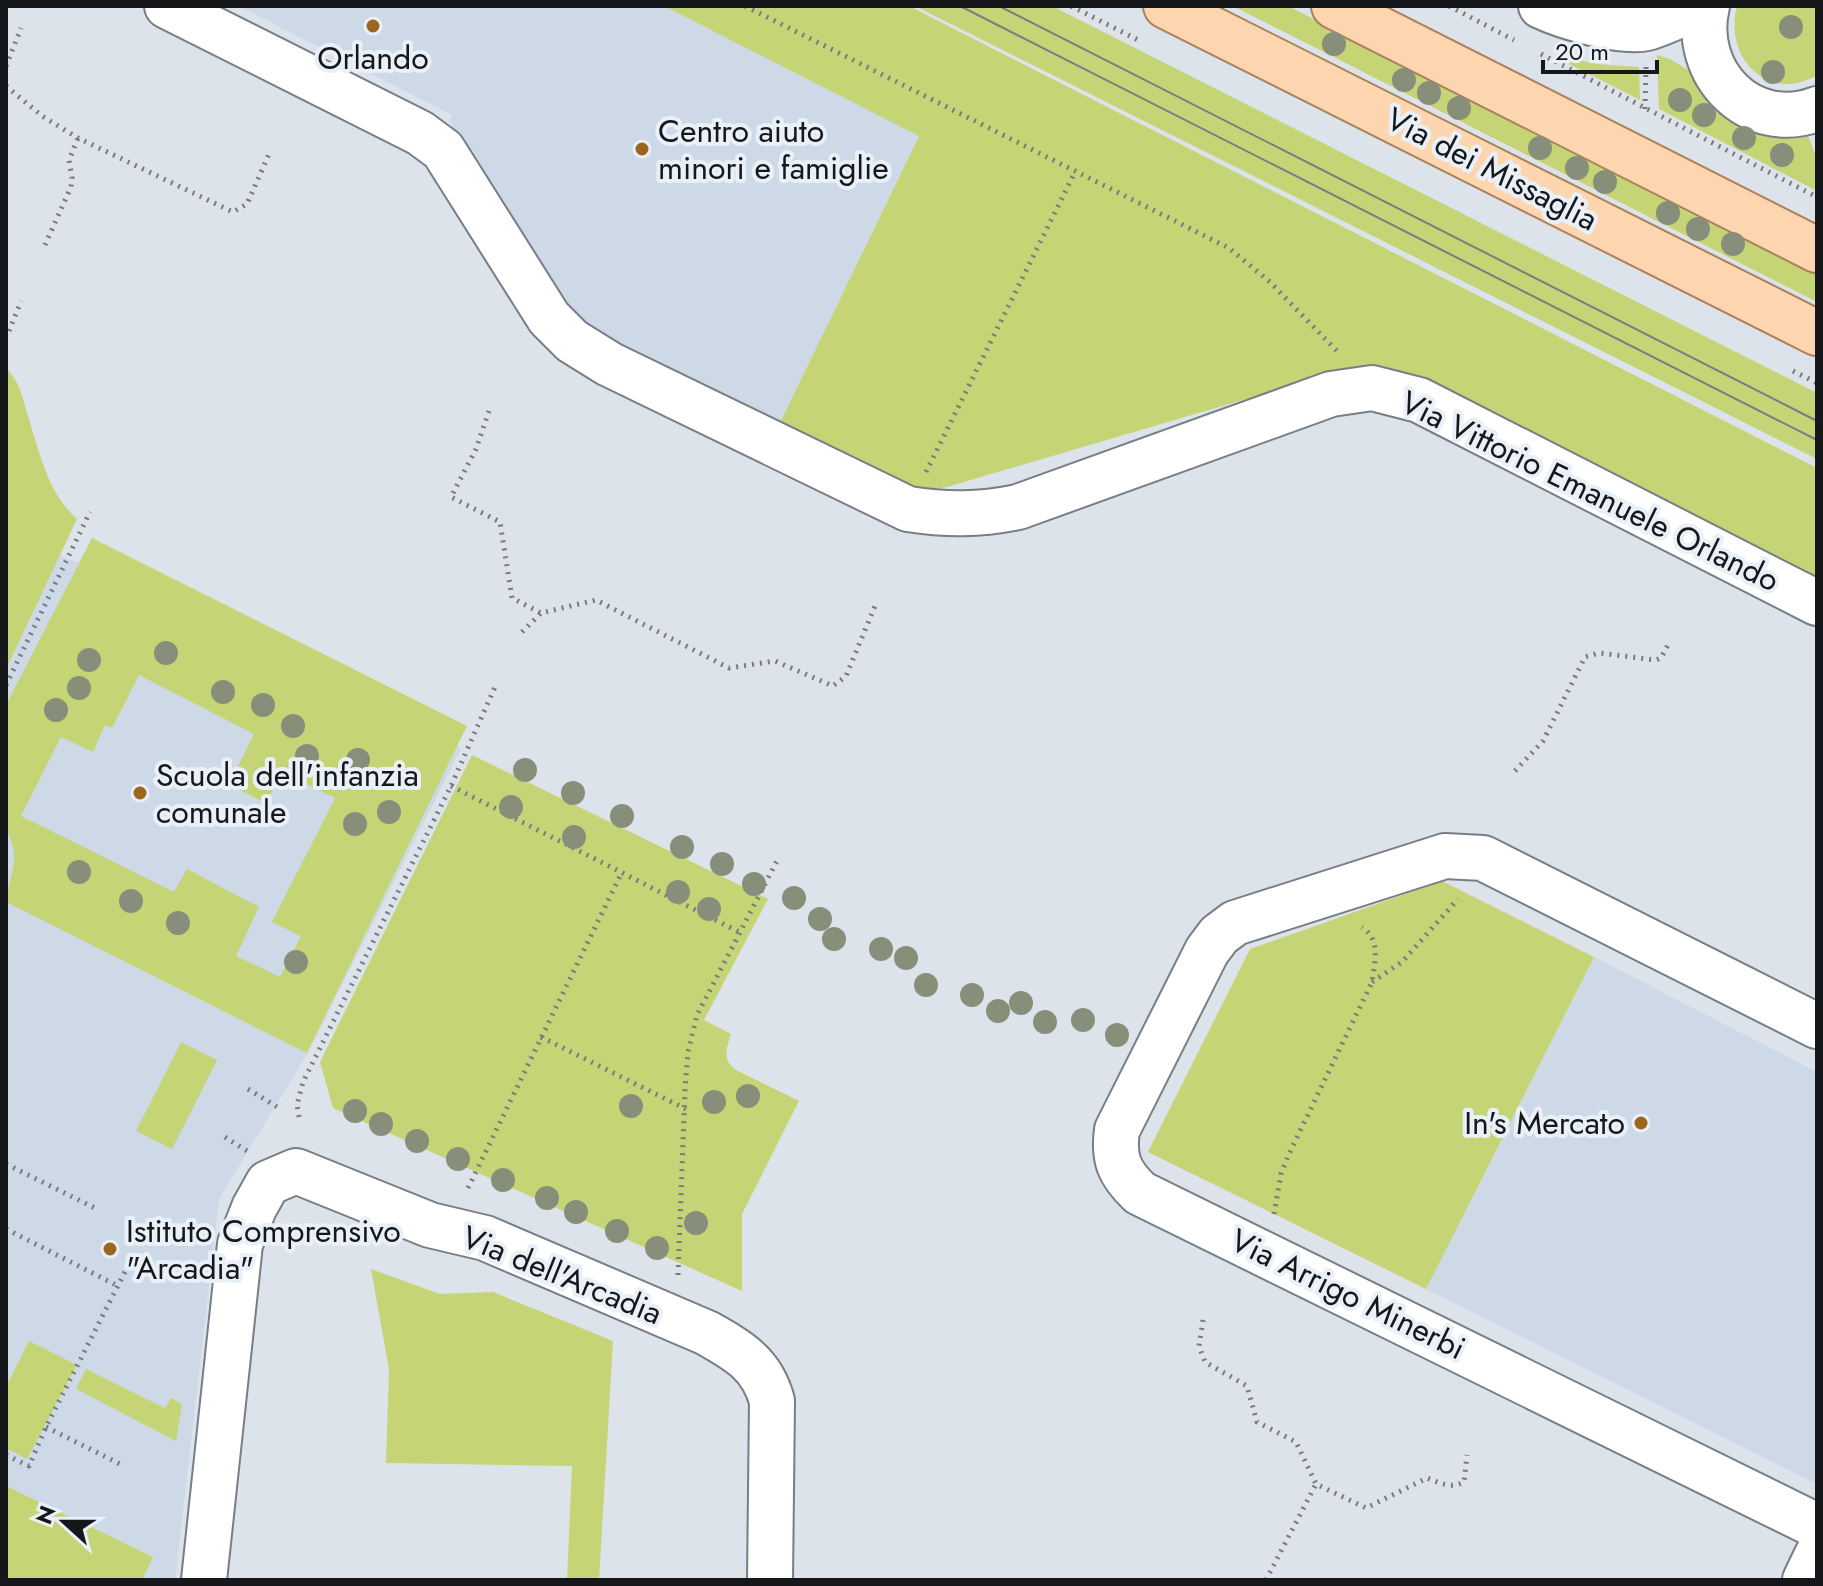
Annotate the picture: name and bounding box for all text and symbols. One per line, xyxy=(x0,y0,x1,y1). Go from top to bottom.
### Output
marker: Orlando xyxy=(364,17,382,35)
scale bar xyxy=(1543,24,1657,74)
text: 20 m xyxy=(1555,34,1609,69)
place label: Orlando xyxy=(317,35,429,81)
street label: Via dei Missaglia xyxy=(1378,96,1606,242)
place label: Centro aiuto minori e famiglie xyxy=(658,108,889,191)
marker: Centro aiuto minori e famiglie xyxy=(633,140,651,158)
street label: Via Vittorio Emanuele Orlando xyxy=(1393,379,1787,603)
place label: Scuola dell'infanzia comunale xyxy=(156,752,419,835)
marker: Scuola dell'infanzia comunale xyxy=(131,784,149,802)
place label: In's Mercato xyxy=(1464,1100,1625,1146)
marker: In's Mercato xyxy=(1632,1114,1650,1132)
place label: Istituto Comprensivo "Arcadia" xyxy=(126,1208,401,1291)
street label: Via dell'Arcadia xyxy=(455,1214,669,1336)
street label: Via Arrigo Minerbi xyxy=(1223,1217,1473,1371)
marker: Istituto Comprensivo "Arcadia" xyxy=(101,1240,119,1258)
north arrow xyxy=(24,1482,104,1562)
text: N xyxy=(27,1501,63,1529)

